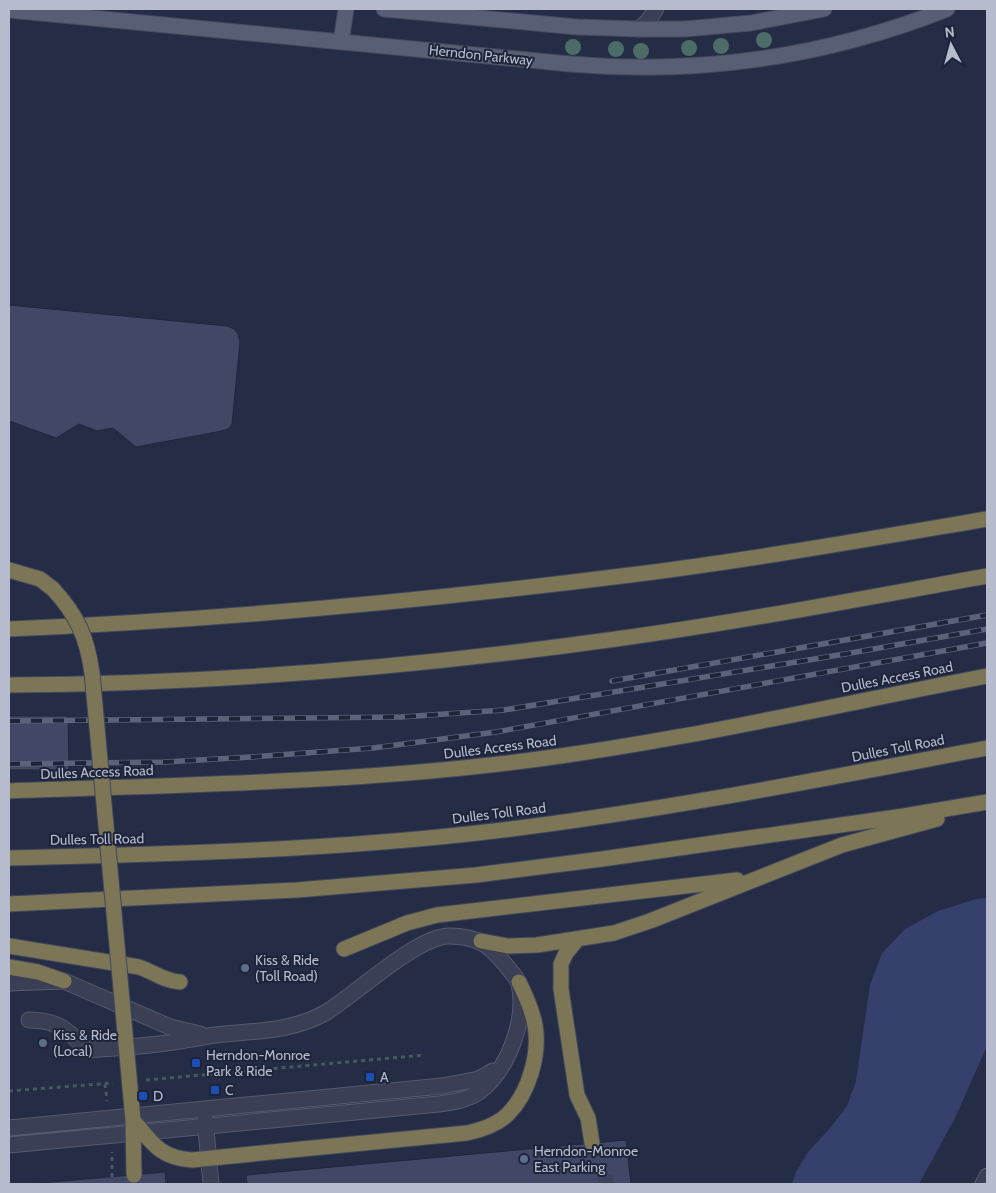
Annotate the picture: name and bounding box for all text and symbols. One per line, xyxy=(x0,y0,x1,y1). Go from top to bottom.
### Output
north arrow xyxy=(926,20,976,70)
text: N xyxy=(944,23,956,42)
street label: Herndon Parkway xyxy=(428,41,534,69)
street label: Dulles Access Road xyxy=(840,657,954,697)
street label: Dulles Toll Road xyxy=(850,730,946,766)
street label: Dulles Access Road xyxy=(443,731,557,763)
street label: Dulles Access Road xyxy=(40,761,154,783)
street label: Dulles Toll Road xyxy=(451,798,547,828)
street label: Dulles Toll Road xyxy=(50,829,144,849)
place label: Kiss & Ride (Toll Road) xyxy=(255,951,319,985)
marker: Kiss & Ride (Toll Road) xyxy=(239,962,251,974)
place label: Kiss & Ride (Local) xyxy=(53,1026,117,1060)
marker: Kiss & Ride (Local) xyxy=(37,1037,49,1049)
place label: Herndon-Monroe Park & Ride xyxy=(206,1046,310,1080)
marker: Herndon-Monroe Park & Ride xyxy=(190,1057,202,1069)
place label: A xyxy=(380,1068,389,1086)
marker: A xyxy=(364,1071,376,1083)
place label: C xyxy=(225,1081,234,1099)
marker: C xyxy=(209,1084,221,1096)
place label: D xyxy=(153,1087,163,1105)
marker: D xyxy=(137,1090,149,1102)
place label: Herndon-Monroe East Parking xyxy=(534,1142,638,1176)
marker: Herndon-Monroe East Parking xyxy=(518,1153,530,1165)

